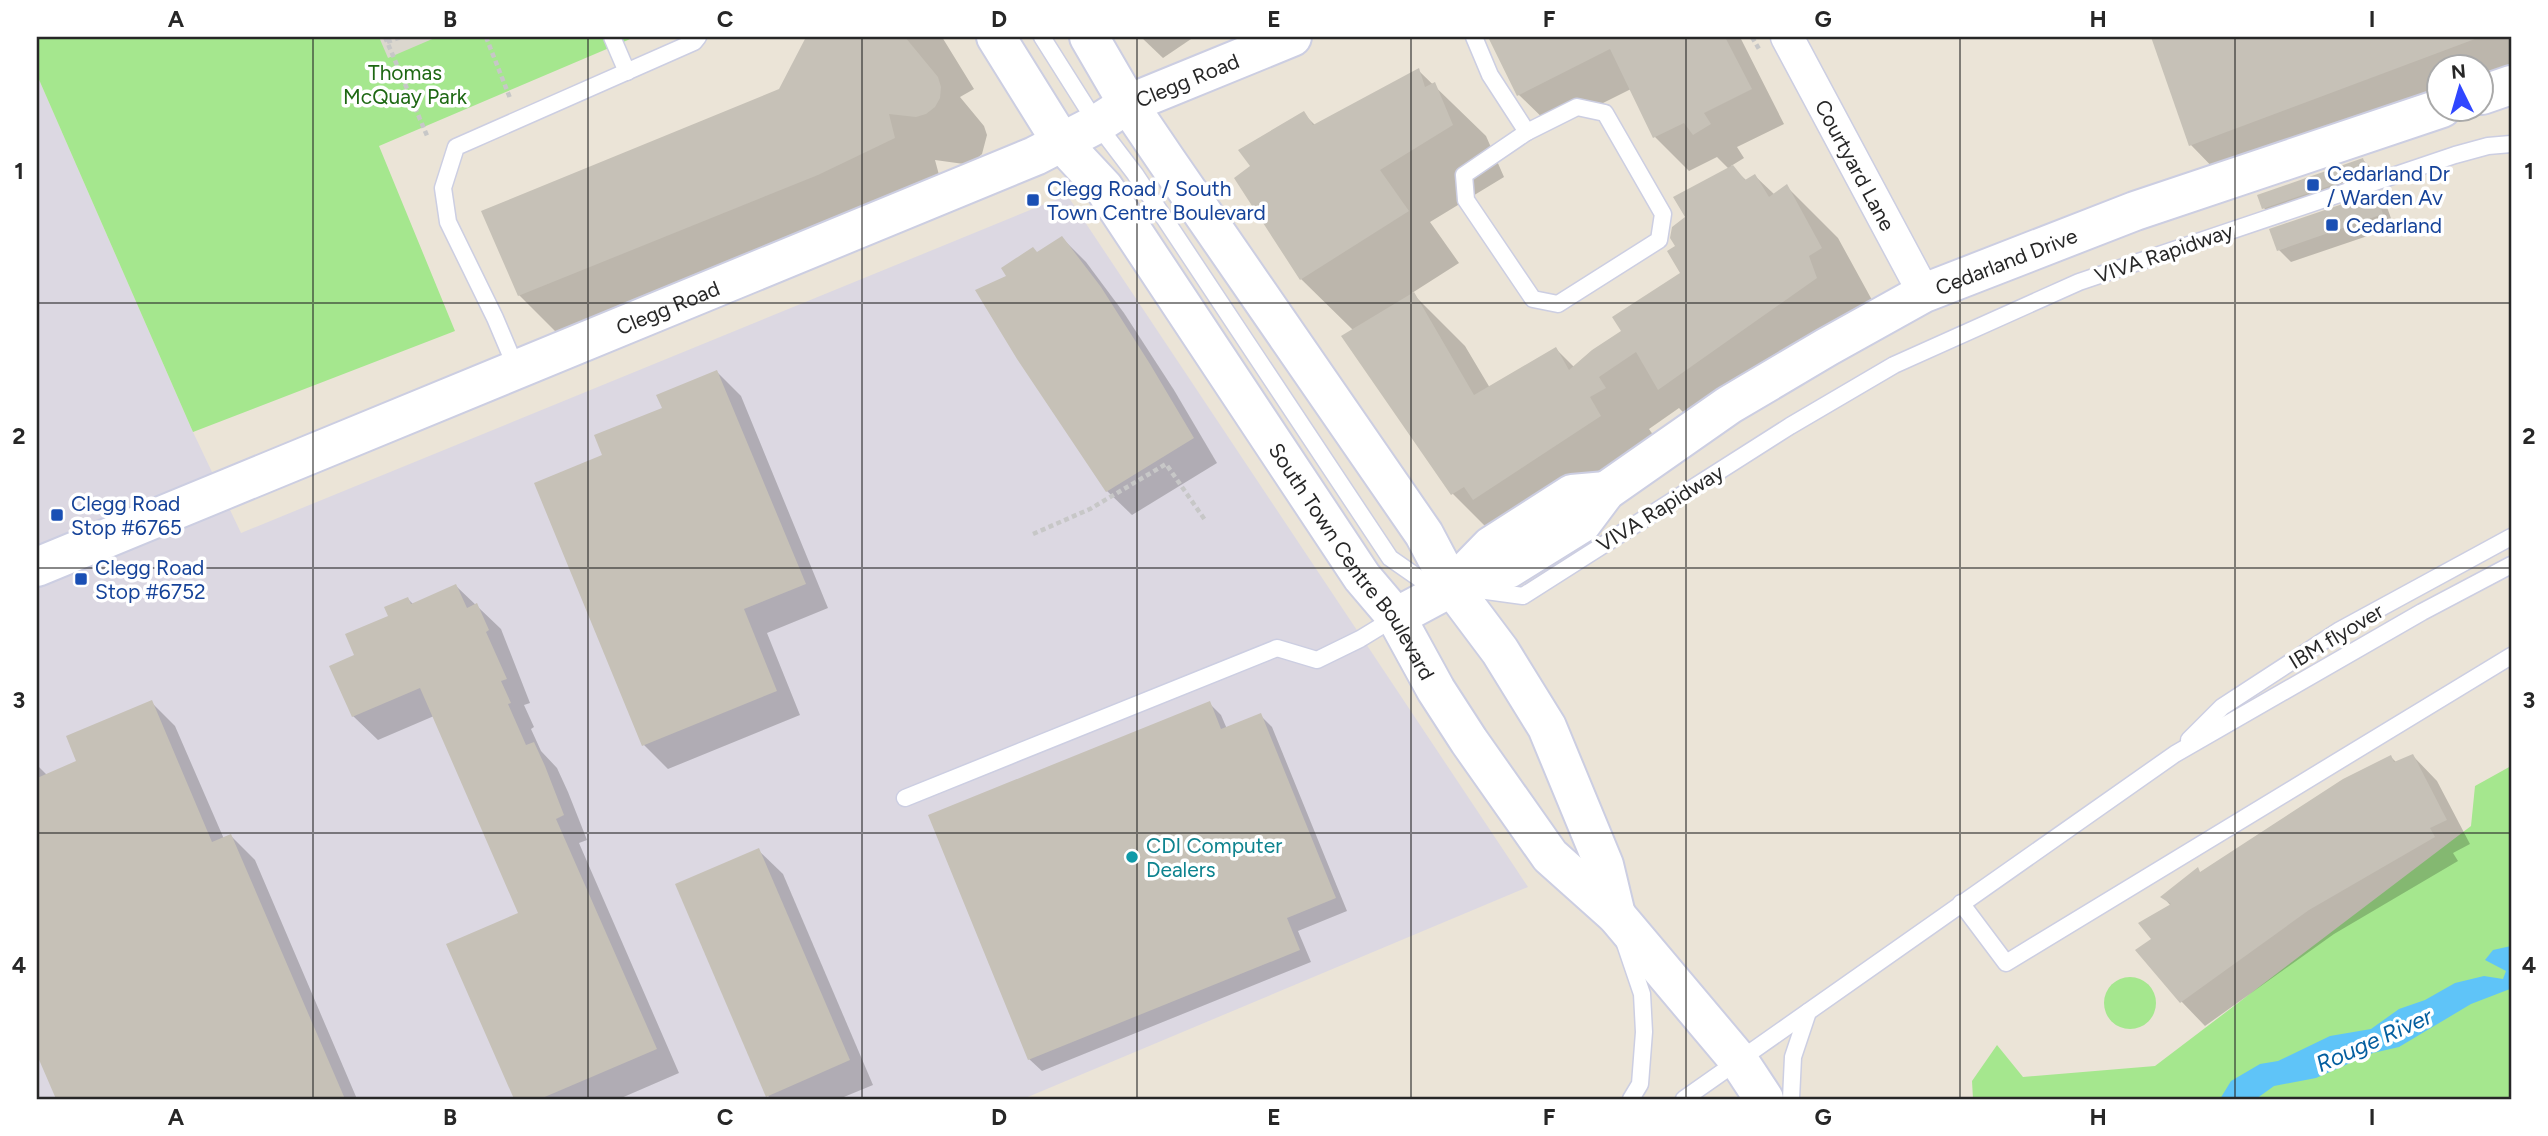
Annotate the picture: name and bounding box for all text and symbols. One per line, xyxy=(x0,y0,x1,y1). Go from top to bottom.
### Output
text: A xyxy=(168,5,185,33)
text: B xyxy=(443,5,457,33)
text: C xyxy=(717,5,734,33)
text: D xyxy=(991,5,1007,33)
text: E xyxy=(1267,5,1281,33)
text: F xyxy=(1543,5,1556,33)
text: G xyxy=(1814,5,1832,33)
text: H xyxy=(2089,5,2107,33)
text: I xyxy=(2369,5,2375,33)
street label: Clegg Road xyxy=(1132,48,1243,112)
north arrow xyxy=(2426,52,2496,122)
text: N xyxy=(2450,59,2467,84)
park label: Thomas McQuay Park xyxy=(343,60,468,109)
street label: Courtyard Lane xyxy=(1810,95,1901,235)
text: 1 xyxy=(14,157,24,185)
text: 1 xyxy=(2524,157,2534,185)
place label: Cedarland Dr / Warden Av xyxy=(2327,161,2450,210)
place label: Clegg Road / South Town Centre Boulevard xyxy=(1047,176,1266,225)
marker: Cedarland Dr / Warden Av xyxy=(2305,177,2321,193)
marker: Clegg Road / South Town Centre Boulevard xyxy=(1025,192,1041,208)
place label: Cedarland xyxy=(2346,213,2442,238)
marker: Cedarland xyxy=(2324,217,2340,233)
street label: VIVA Rapidway xyxy=(2092,218,2236,288)
street label: Cedarland Drive xyxy=(1932,222,2080,300)
street label: Clegg Road xyxy=(612,275,723,340)
text: 2 xyxy=(12,422,26,450)
text: 2 xyxy=(2522,422,2536,450)
street label: South Town Centre Boulevard xyxy=(1264,438,1440,684)
street label: VIVA Rapidway xyxy=(1592,459,1728,557)
place label: Clegg Road Stop #6765 xyxy=(71,491,182,540)
marker: Clegg Road Stop #6765 xyxy=(49,507,65,523)
place label: Clegg Road Stop #6752 xyxy=(95,555,206,604)
marker: Clegg Road Stop #6752 xyxy=(73,571,89,587)
street label: IBM flyover xyxy=(2284,598,2388,674)
text: 3 xyxy=(13,686,25,714)
text: 3 xyxy=(2523,686,2535,714)
place label: CDI Computer Dealers xyxy=(1146,833,1282,882)
marker: CDI Computer Dealers xyxy=(1124,849,1140,865)
text: 4 xyxy=(12,951,26,979)
text: 4 xyxy=(2522,951,2536,979)
water label: Rouge River xyxy=(2312,1001,2438,1078)
text: A xyxy=(168,1103,185,1131)
text: B xyxy=(443,1103,457,1131)
text: C xyxy=(717,1103,734,1131)
text: D xyxy=(991,1103,1007,1131)
text: E xyxy=(1267,1103,1281,1131)
text: F xyxy=(1543,1103,1556,1131)
text: G xyxy=(1814,1103,1832,1131)
text: H xyxy=(2089,1103,2107,1131)
text: I xyxy=(2369,1103,2375,1131)

